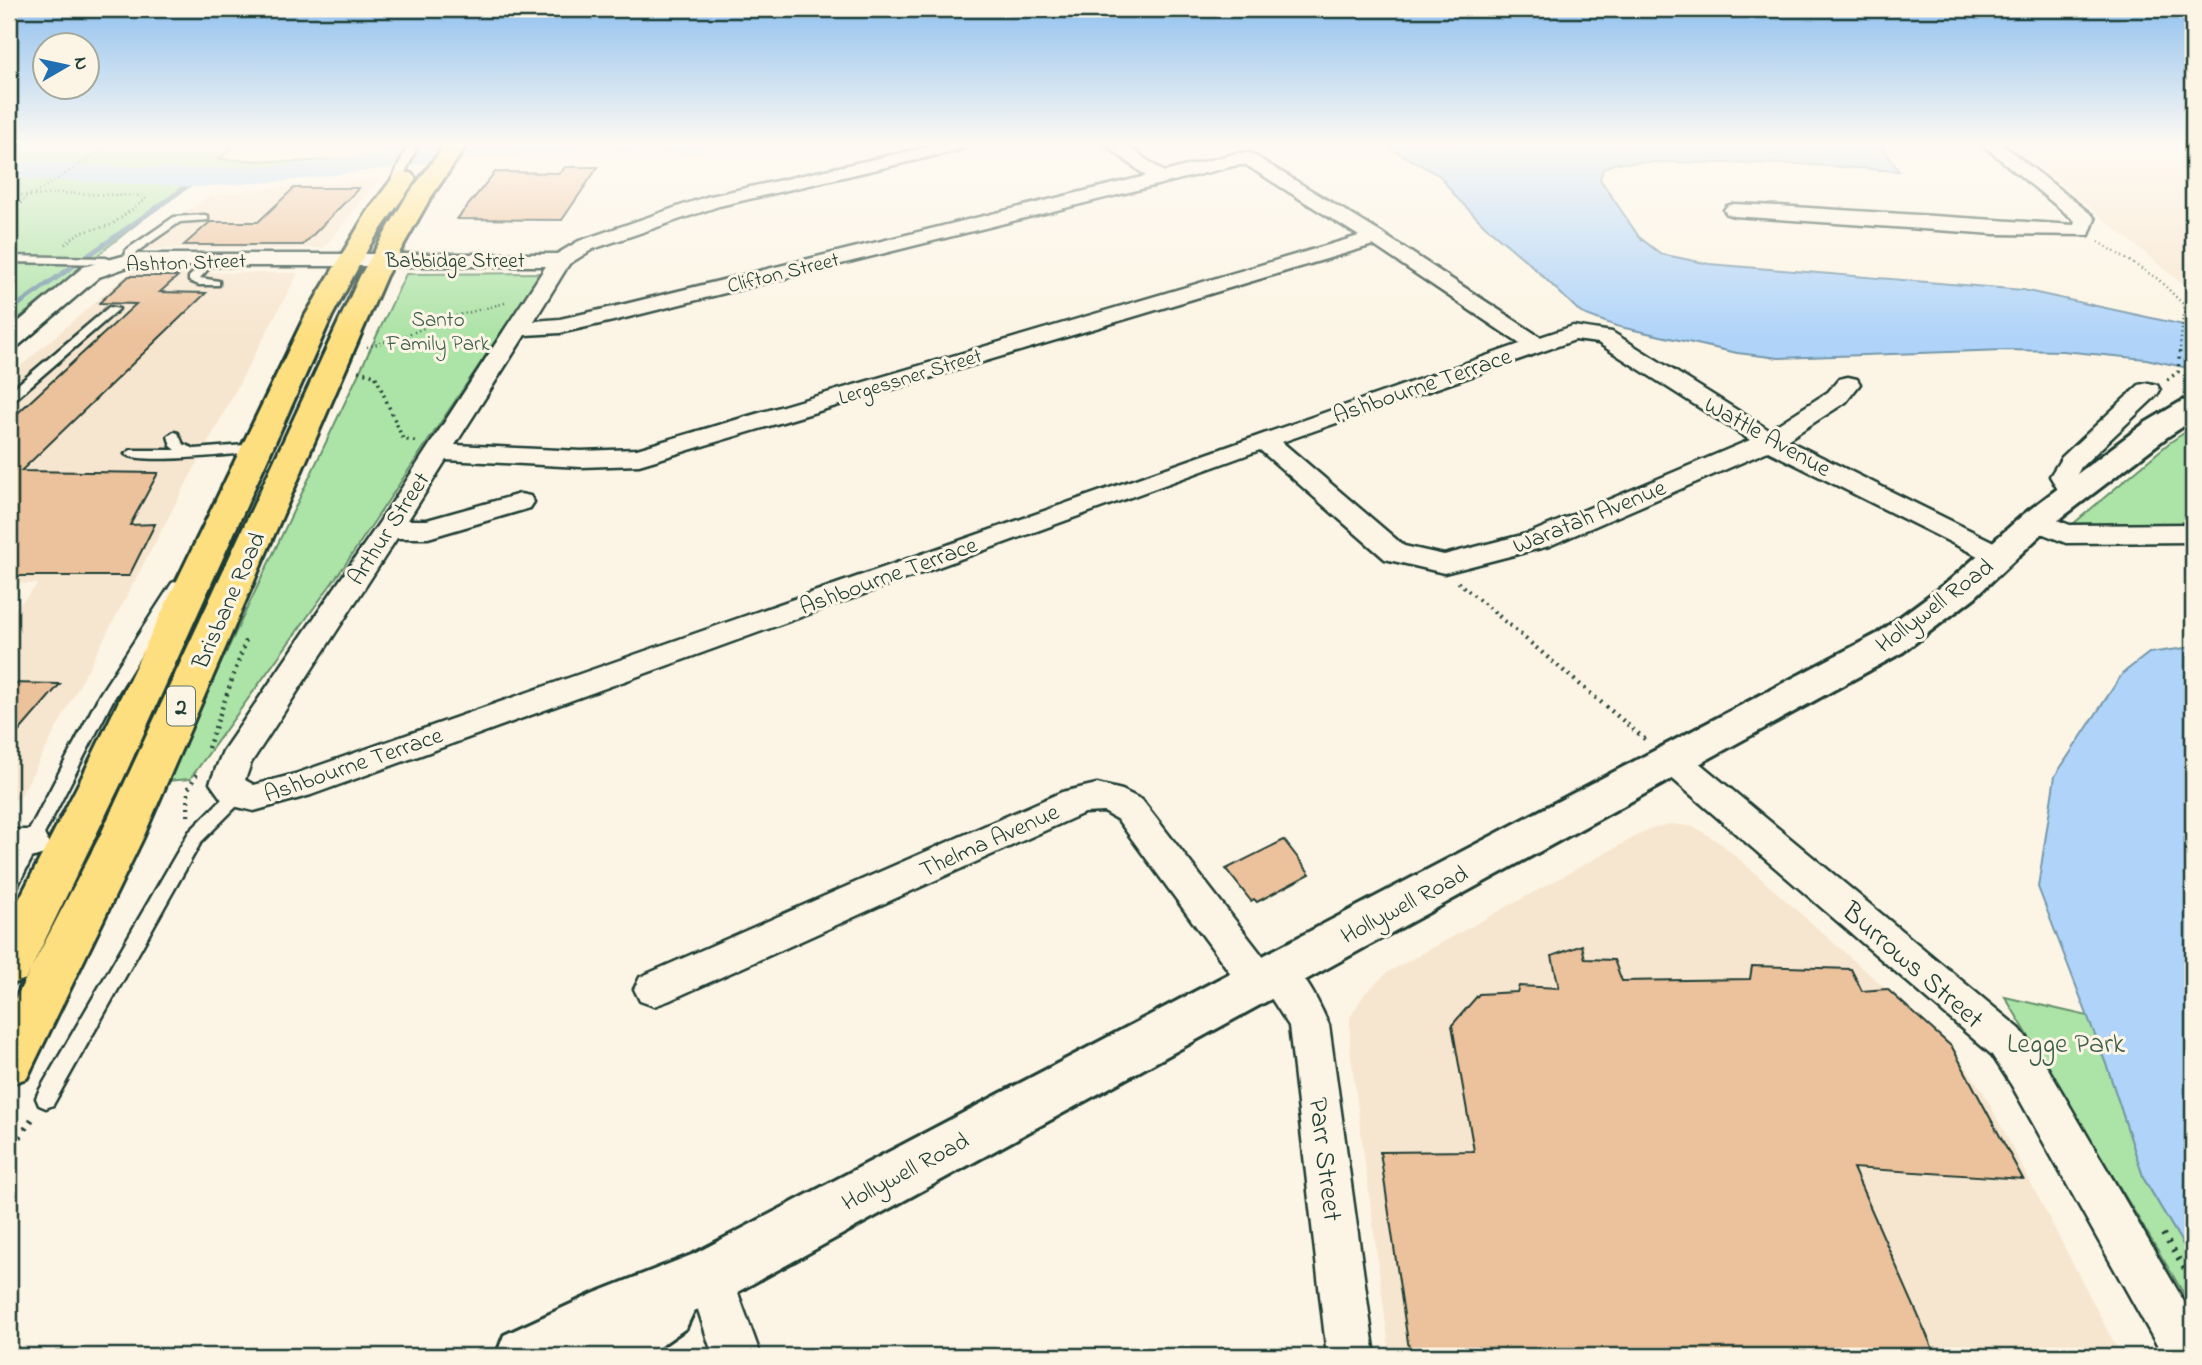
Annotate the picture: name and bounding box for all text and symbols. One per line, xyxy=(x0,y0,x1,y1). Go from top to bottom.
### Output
north arrow xyxy=(32,32,102,102)
text: N xyxy=(66,55,95,72)
street label: Clifton Street xyxy=(724,246,843,302)
street label: Ashton Street xyxy=(126,247,247,281)
street label: Babbidge Street xyxy=(384,247,525,279)
park label: Santo Family Park xyxy=(385,306,491,362)
street label: Ashbourne Terrace xyxy=(1329,340,1517,434)
street label: Lergessner Street xyxy=(835,342,987,416)
street label: Wattle Avenue xyxy=(1697,389,1837,488)
street label: Arthur Street xyxy=(340,466,440,593)
street label: Waratah Avenue xyxy=(1508,472,1672,565)
street label: Brisbane Road xyxy=(184,526,276,676)
street label: Ashbourne Terrace xyxy=(795,529,983,626)
street label: Hollywell Road xyxy=(1869,551,2003,664)
road number: 2 xyxy=(167,686,195,726)
street label: Ashbourne Terrace xyxy=(260,719,448,813)
street label: Thelma Avenue xyxy=(915,796,1066,889)
street label: Hollywell Road xyxy=(1335,858,1476,955)
street label: Burrows Street xyxy=(1831,892,1992,1040)
park label: Legge Park xyxy=(2007,1025,2126,1066)
street label: Parr Street xyxy=(1296,1095,1351,1224)
street label: Hollywell Road xyxy=(836,1125,977,1222)

